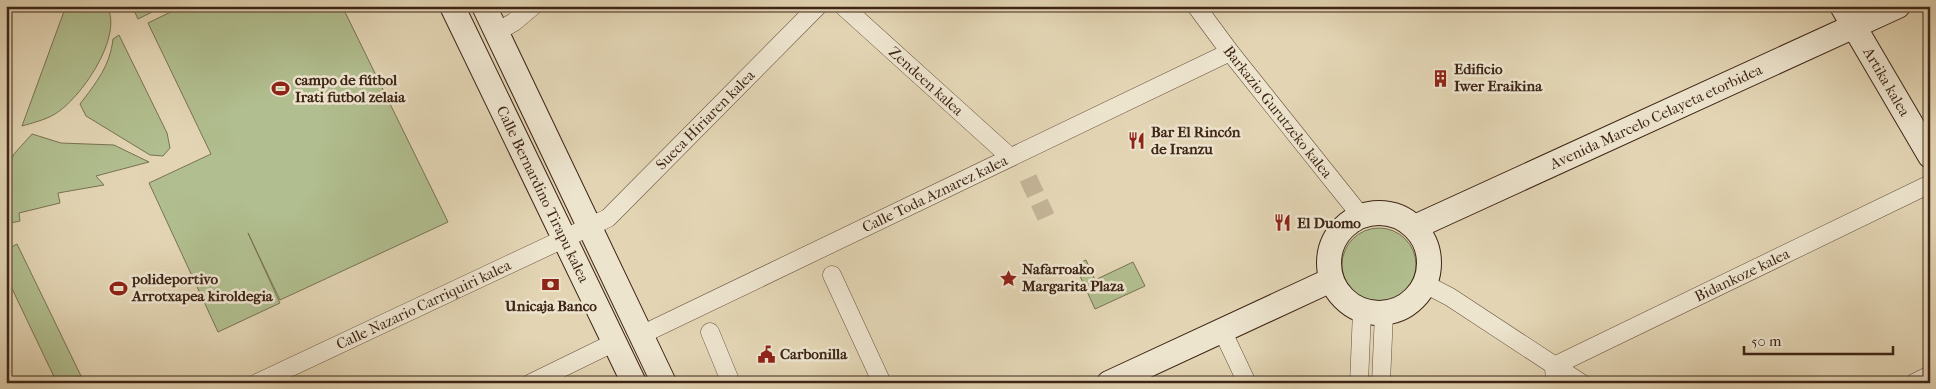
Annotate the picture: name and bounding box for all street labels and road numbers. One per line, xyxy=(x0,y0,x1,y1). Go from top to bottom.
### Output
street label: Barkazio Gurutzeko kalea xyxy=(1220,42,1337,183)
street label: Zendeen kalea xyxy=(885,43,968,120)
street label: Artika kalea xyxy=(1859,43,1914,121)
street label: Avenida Marcelo Celayeta etorbidea xyxy=(1546,60,1766,174)
street label: Sueca Hiriaren kalea xyxy=(652,65,759,173)
street label: Calle Bernardino Tirapu kalea xyxy=(493,103,594,286)
street label: Calle Toda Aznarez kalea xyxy=(859,151,1011,236)
street label: Bidankoze kalea xyxy=(1692,244,1793,306)
street label: Calle Nazario Carriquiri kalea xyxy=(333,255,515,353)

